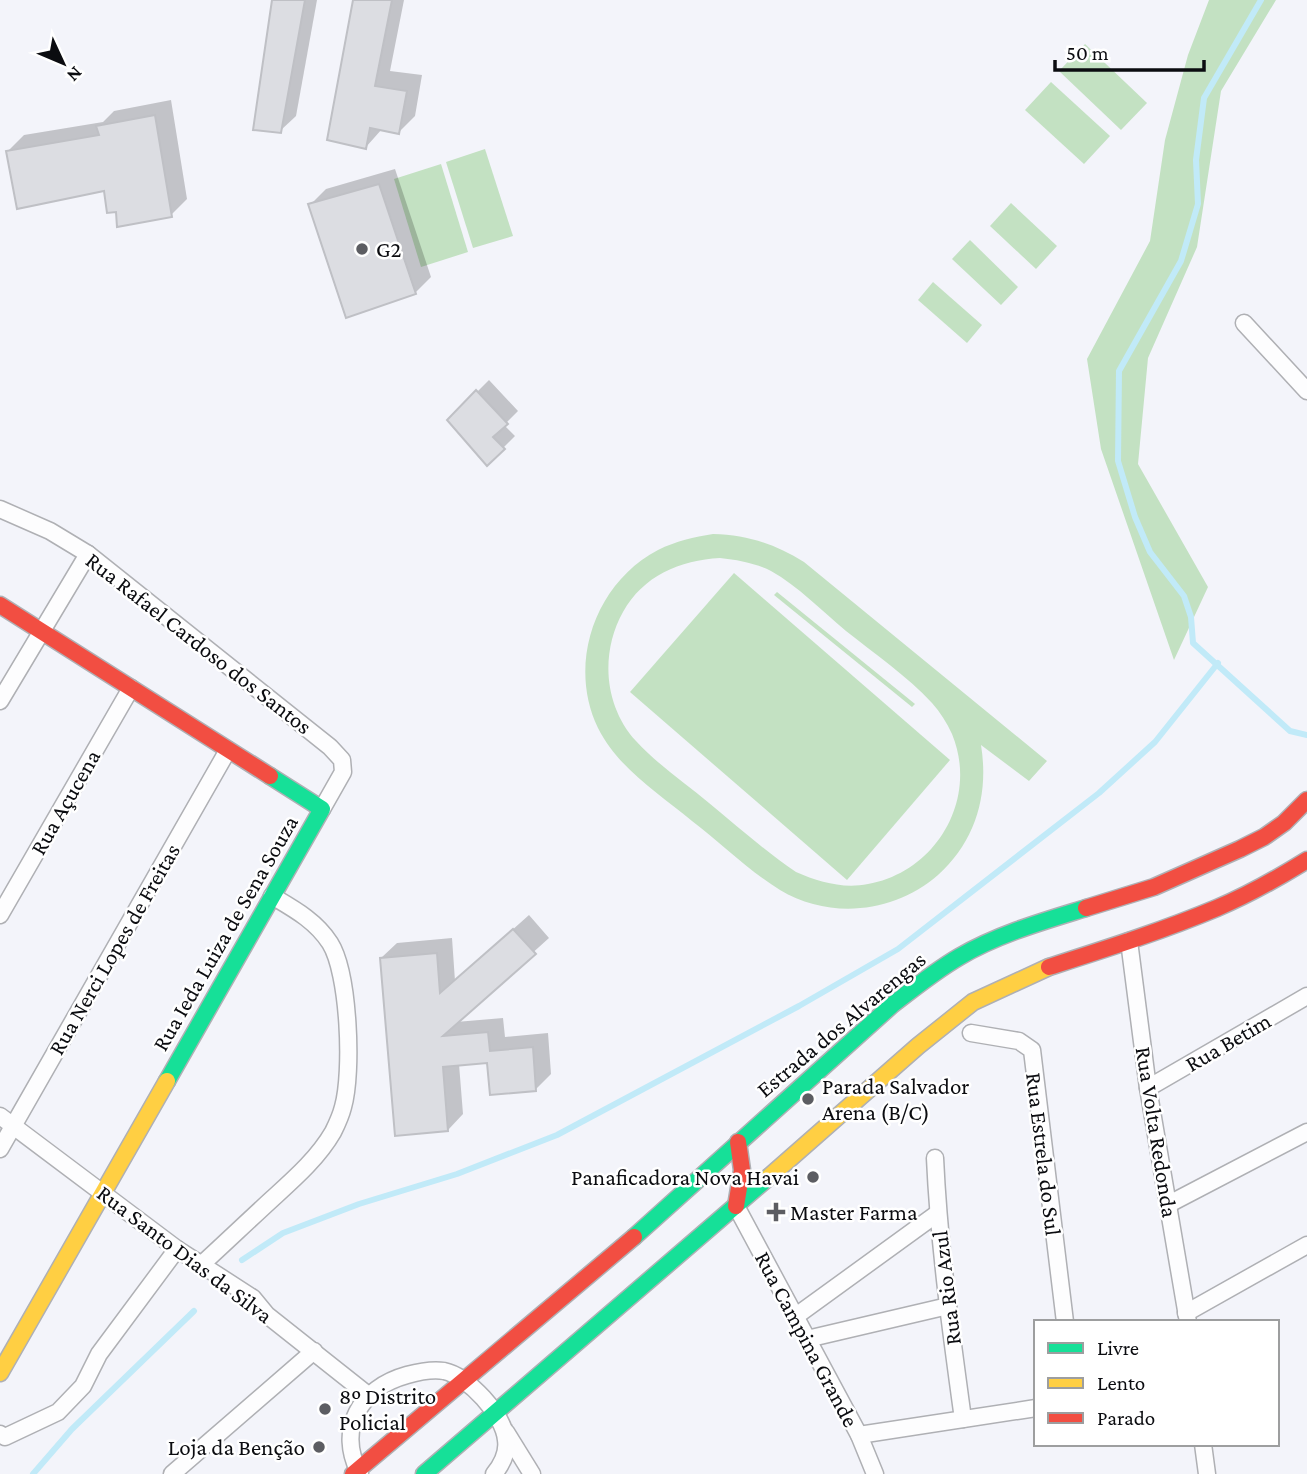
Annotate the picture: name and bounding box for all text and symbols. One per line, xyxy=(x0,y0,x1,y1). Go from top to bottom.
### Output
north arrow xyxy=(28,28,98,98)
scale bar xyxy=(1055,28,1204,72)
text: 50 m xyxy=(1066,41,1109,65)
text: N xyxy=(63,63,87,86)
place label: G2 xyxy=(376,236,402,262)
marker: G2 xyxy=(354,241,370,257)
street label: Rua Rafael Cardoso dos Santos xyxy=(81,547,317,739)
street label: Rua Açucena xyxy=(24,745,106,859)
street label: Rua Ieda Luiza de Sena Souza xyxy=(147,810,303,1055)
street label: Rua Nerci Lopes de Freitas xyxy=(43,839,185,1059)
street label: Estrada dos Alvarengas xyxy=(751,946,931,1102)
street label: Rua Betim xyxy=(1181,1007,1275,1077)
street label: Rua Volta Redonda xyxy=(1131,1045,1183,1220)
street label: Rua Estrela do Sul xyxy=(1021,1071,1067,1237)
place label: Parada Salvador Arena (B/C) xyxy=(822,1073,970,1126)
marker: Parada Salvador Arena (B/C) xyxy=(800,1091,816,1107)
place label: Panaficadora Nova Havai xyxy=(571,1164,799,1190)
marker: Panaficadora Nova Havai xyxy=(805,1169,821,1185)
street label: Rua Santo Dias da Silva xyxy=(92,1180,278,1329)
place label: Master Farma xyxy=(790,1199,918,1225)
marker: Master Farma xyxy=(768,1204,784,1220)
street label: Rua Rio Azul xyxy=(926,1229,966,1347)
street label: Rua Campina Grande xyxy=(750,1247,864,1431)
legend xyxy=(1034,1320,1279,1446)
text: Livre xyxy=(1097,1336,1139,1360)
text: Lento xyxy=(1097,1371,1145,1395)
place label: 8º Distrito Policial xyxy=(339,1383,436,1435)
marker: 8º Distrito Policial xyxy=(317,1401,333,1417)
text: Parado xyxy=(1097,1406,1155,1430)
place label: Loja da Benção xyxy=(168,1434,305,1460)
marker: Loja da Benção xyxy=(311,1439,327,1455)

